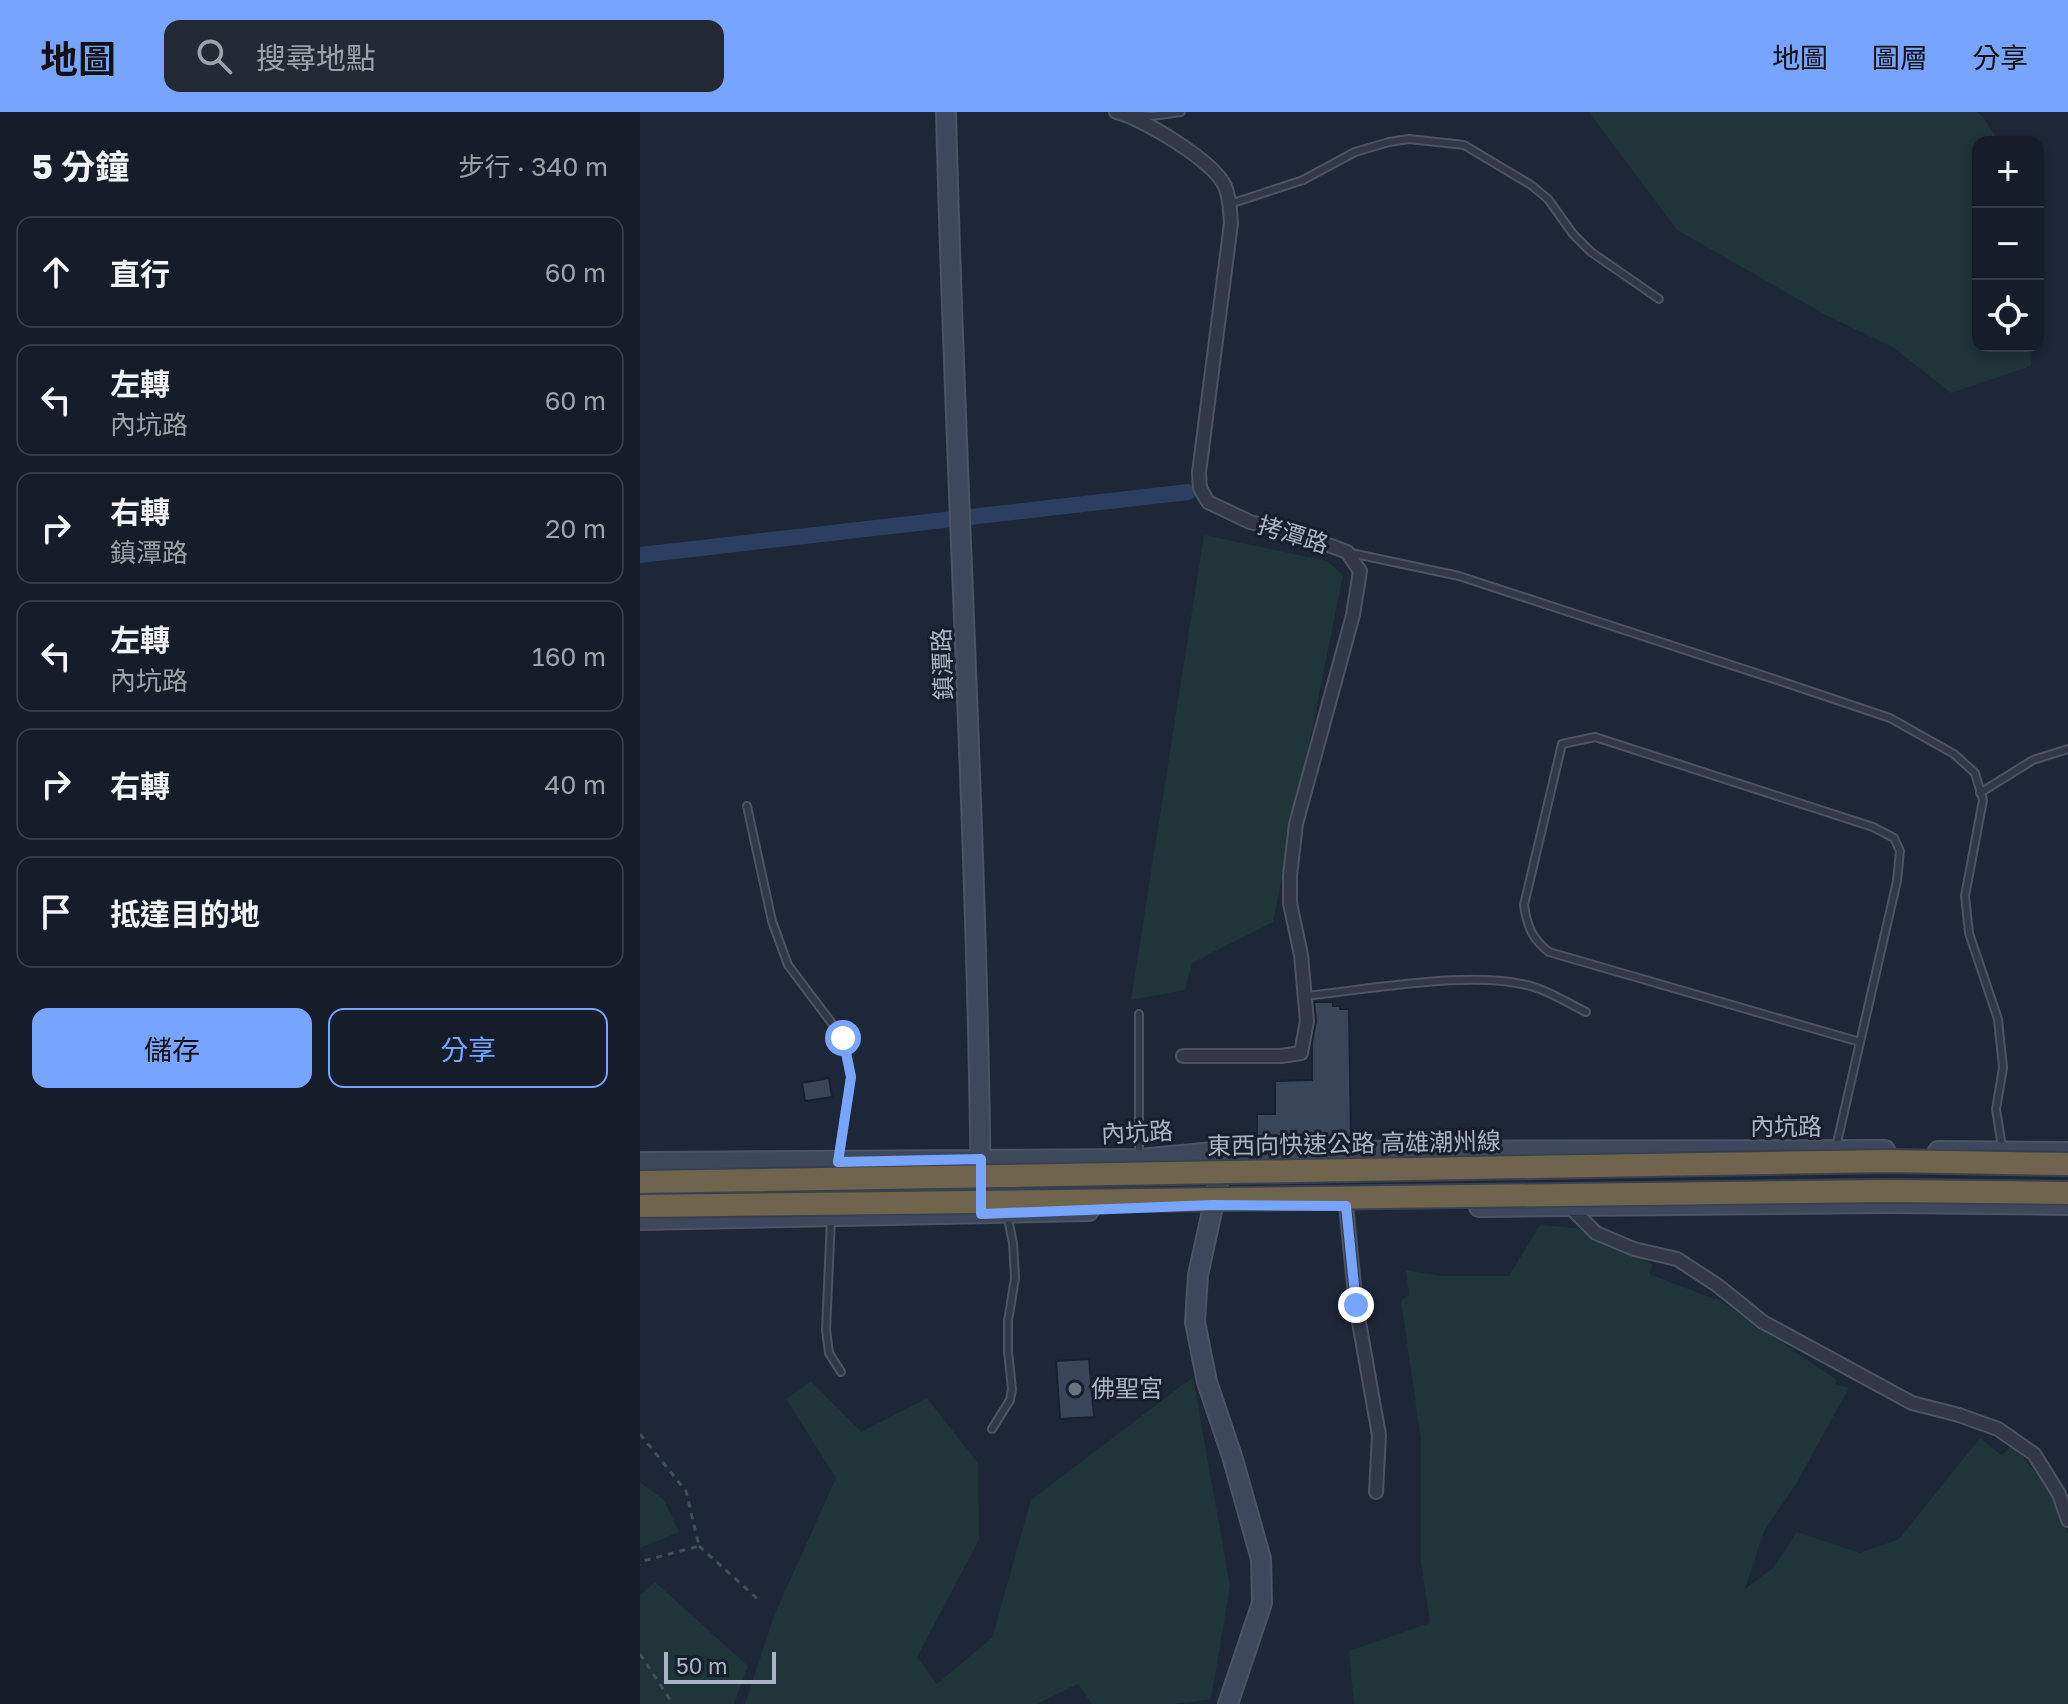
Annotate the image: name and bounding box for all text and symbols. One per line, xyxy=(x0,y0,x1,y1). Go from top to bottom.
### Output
search box xyxy=(164,20,724,92)
icon: search xyxy=(192,34,236,78)
text: 地圖 xyxy=(40,36,116,81)
text: 搜尋地點 xyxy=(256,40,376,76)
text: 地圖 xyxy=(1772,41,1828,74)
text: 圖層 xyxy=(1872,41,1928,74)
text: 分享 xyxy=(1972,41,2028,74)
map controls xyxy=(1972,136,2044,352)
button: + xyxy=(1972,136,2044,208)
text: 5 分鐘 xyxy=(32,146,129,186)
text: 步行 · 340 m xyxy=(458,151,608,182)
button: − xyxy=(1972,208,2044,280)
icon: ahead xyxy=(34,250,78,294)
text: 直行 xyxy=(110,256,170,292)
text: 60 m xyxy=(545,257,606,288)
button: locate xyxy=(1972,280,2044,352)
text: 左轉 xyxy=(110,366,170,402)
icon: left xyxy=(34,378,78,422)
text: 60 m xyxy=(545,385,606,416)
text: 內坑路 xyxy=(110,409,188,440)
text: 右轉 xyxy=(110,494,170,530)
icon: right xyxy=(34,506,78,550)
street label: 拷潭路 xyxy=(1255,509,1332,558)
text: 20 m xyxy=(545,513,606,544)
text: 鎮潭路 xyxy=(110,537,188,568)
text: 左轉 xyxy=(110,622,170,658)
street label: 鎮潭路 xyxy=(926,628,957,701)
icon: left xyxy=(34,634,78,678)
text: 160 m xyxy=(532,641,606,672)
text: 內坑路 xyxy=(110,665,188,696)
icon: right xyxy=(34,762,78,806)
text: 右轉 xyxy=(110,768,170,804)
text: 40 m xyxy=(545,769,606,800)
icon: arrive xyxy=(34,890,78,934)
text: 抵達目的地 xyxy=(110,896,260,932)
button: 儲存 xyxy=(32,1008,312,1088)
button: 分享 xyxy=(328,1008,608,1088)
route start xyxy=(825,1020,861,1056)
street label: 內坑路 xyxy=(1750,1111,1822,1140)
street label: 內坑路 xyxy=(1100,1115,1174,1148)
street label: 東西向快速公路 高雄潮州線 xyxy=(1207,1125,1501,1160)
route end xyxy=(1338,1287,1374,1323)
place label: 佛聖宮 xyxy=(1091,1373,1163,1402)
marker: 佛聖宮 xyxy=(1066,1380,1084,1398)
scale bar xyxy=(664,1648,776,1684)
text: 50 m xyxy=(676,1652,727,1679)

